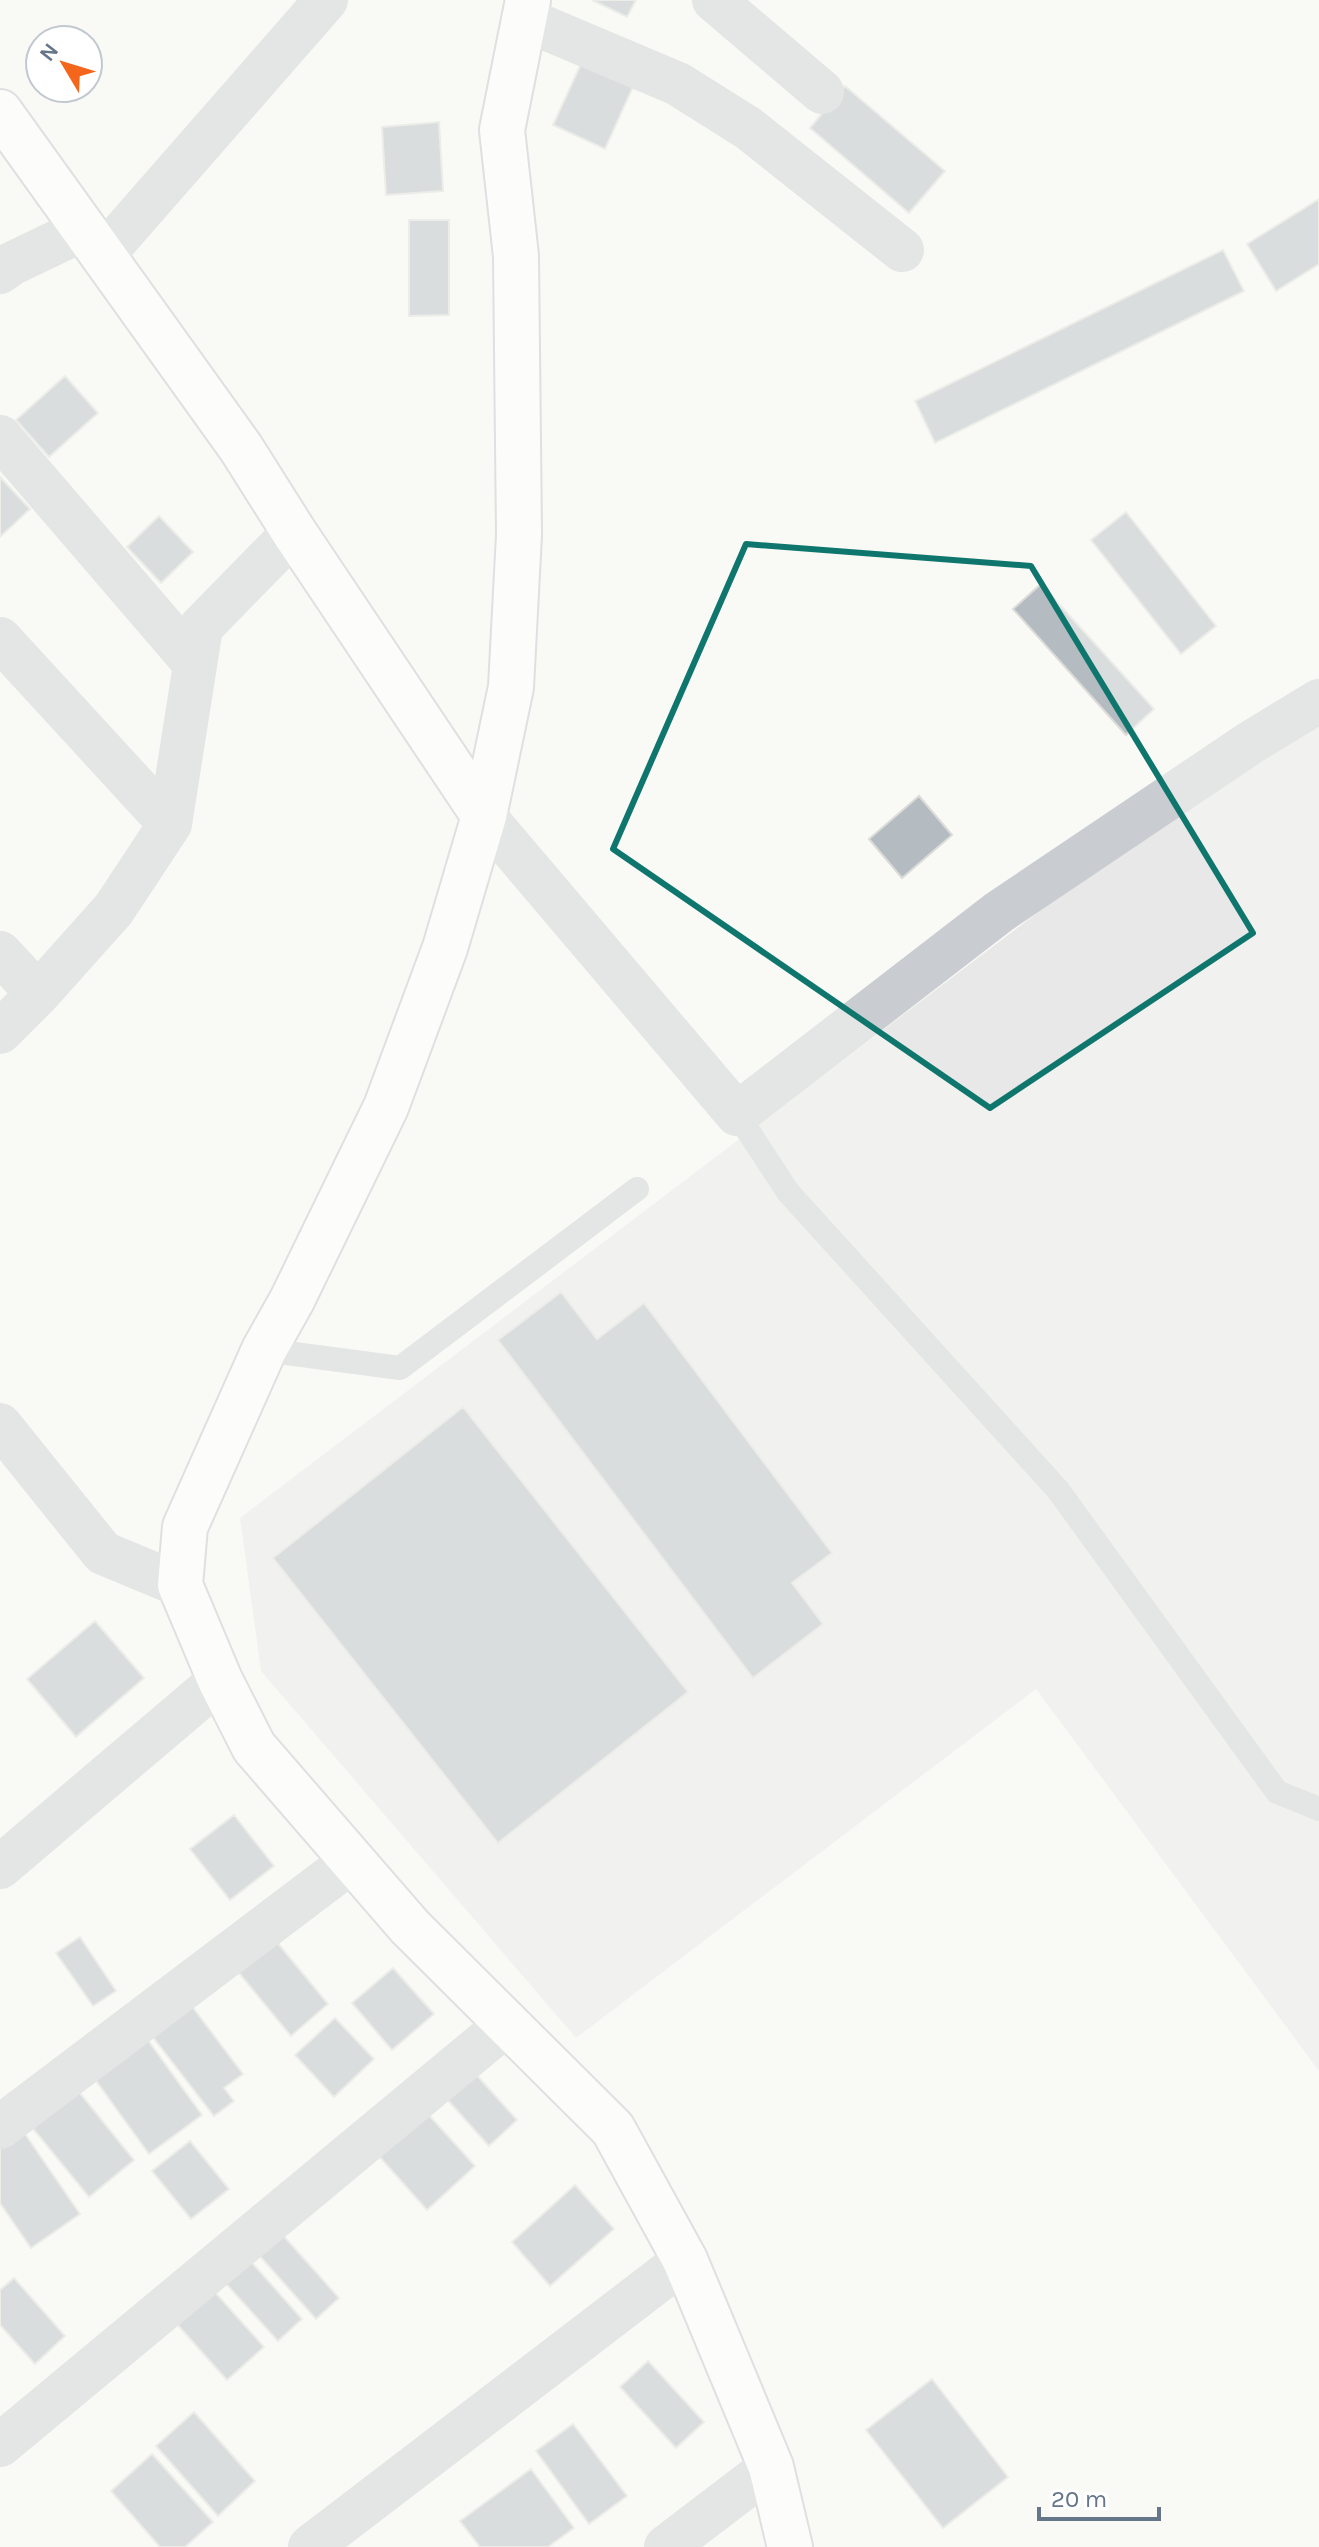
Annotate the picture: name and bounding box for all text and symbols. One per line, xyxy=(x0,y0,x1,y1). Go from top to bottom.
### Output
north arrow xyxy=(24,24,104,104)
text: N xyxy=(34,38,64,67)
scale bar xyxy=(1039,2471,1159,2521)
text: 20 m xyxy=(1051,2485,1107,2513)

